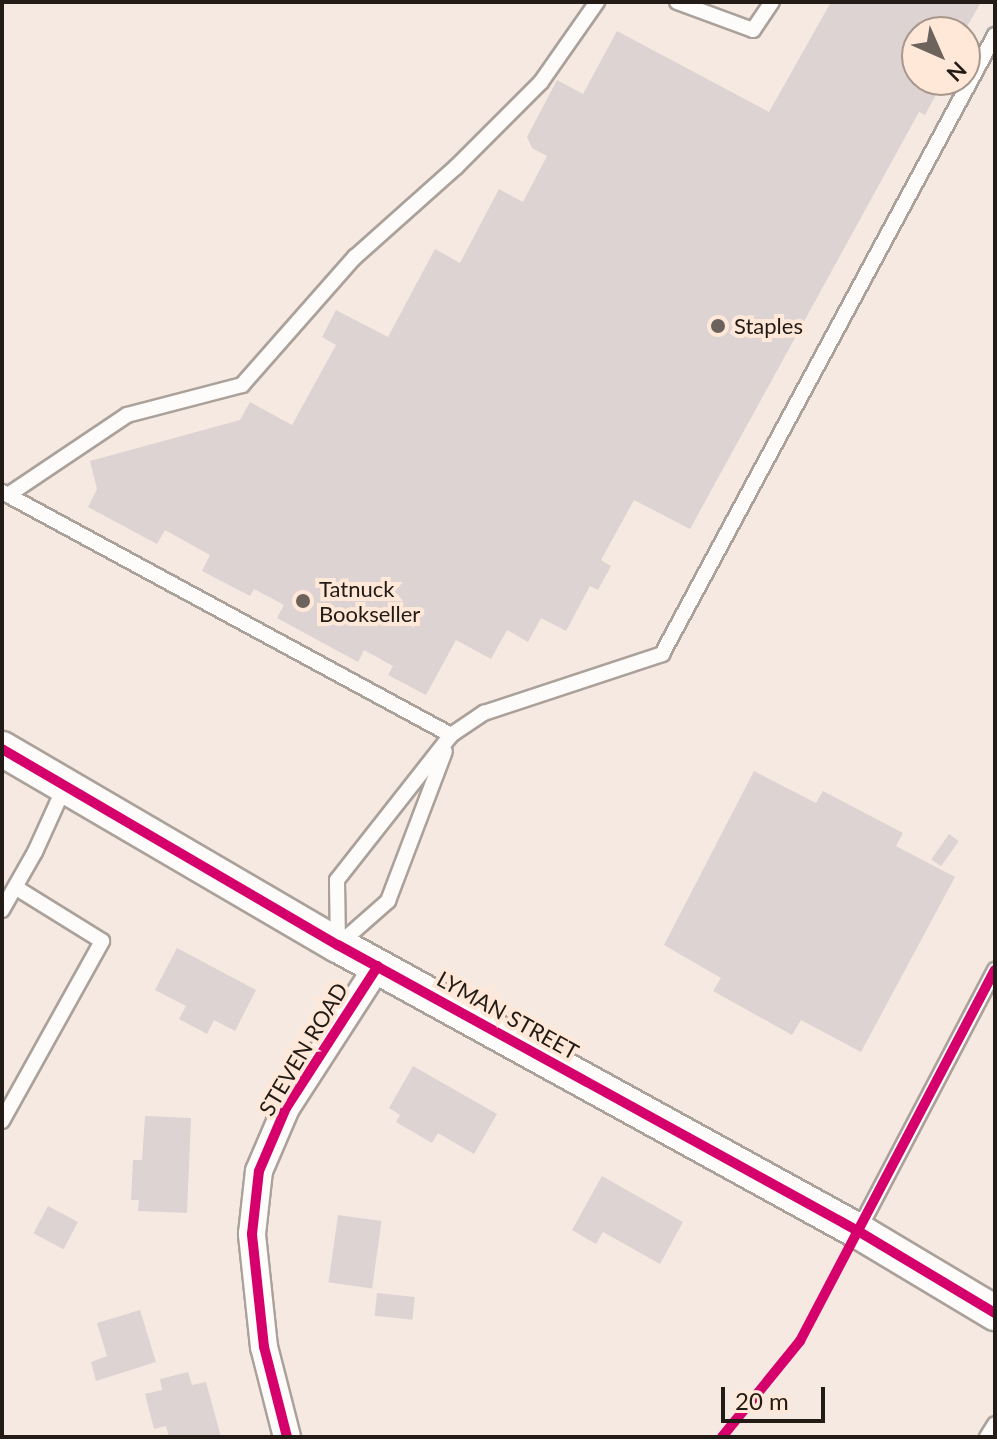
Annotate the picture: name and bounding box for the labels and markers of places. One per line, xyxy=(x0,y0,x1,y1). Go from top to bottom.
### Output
place label: Staples xyxy=(734,313,803,339)
marker: Staples xyxy=(709,317,727,335)
place label: Tatnuck Bookseller xyxy=(319,575,420,626)
marker: Tatnuck Bookseller xyxy=(294,592,312,610)

